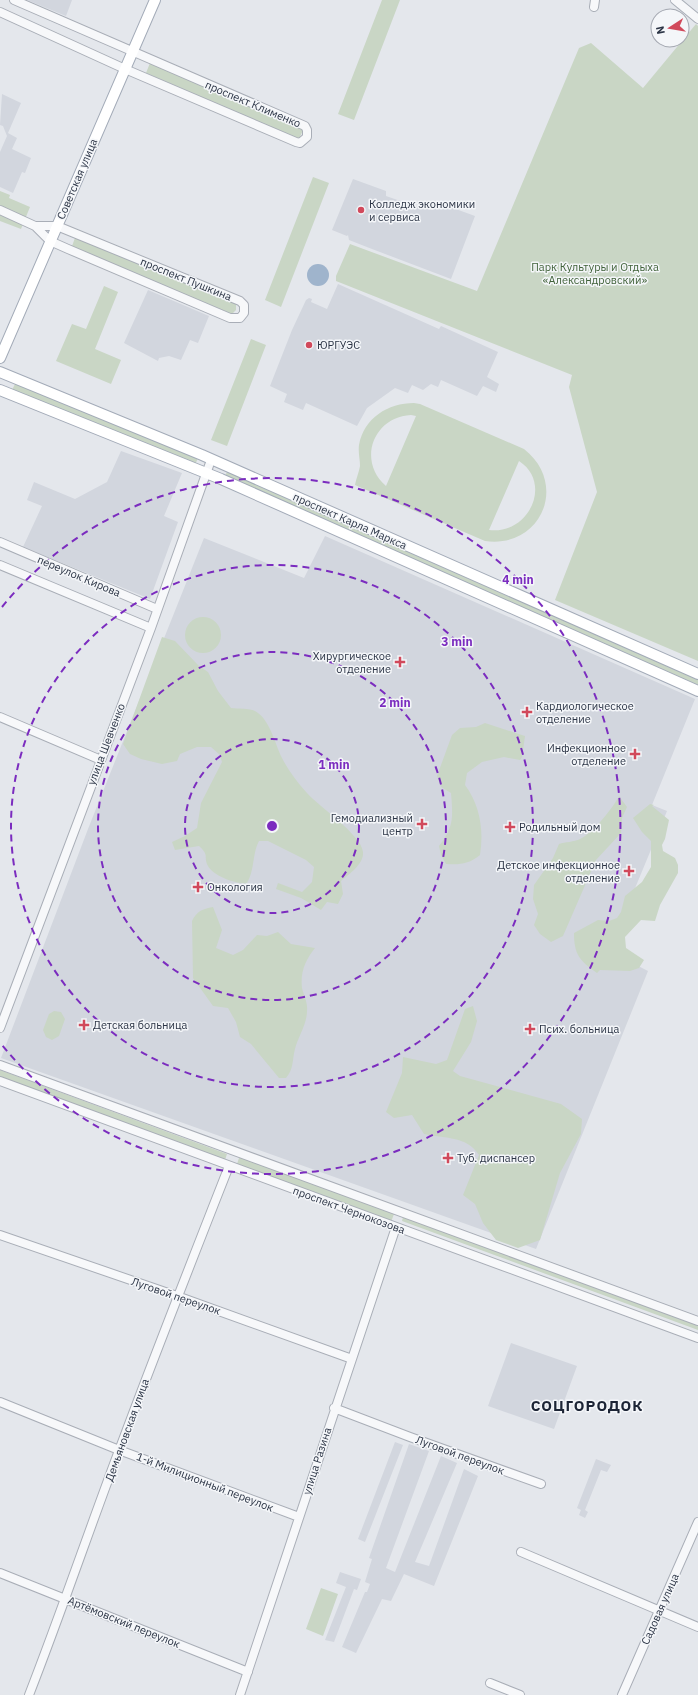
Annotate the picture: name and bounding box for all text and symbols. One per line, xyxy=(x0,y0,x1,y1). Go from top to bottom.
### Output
north arrow xyxy=(650,8,690,48)
text: N xyxy=(653,25,668,35)
street label: проспект Клименко xyxy=(203,77,303,131)
street label: Советская улица xyxy=(54,136,100,221)
place label: Колледж экономики и сервиса xyxy=(369,197,475,224)
marker: Колледж экономики и сервиса xyxy=(356,205,366,215)
street label: проспект Пушкина xyxy=(138,254,234,304)
park label: Парк Культуры и Отдыха «Александровский» xyxy=(531,260,659,287)
place label: ЮРГУЭС xyxy=(317,338,360,352)
marker: ЮРГУЭС xyxy=(304,340,314,350)
street label: проспект Карла Маркса xyxy=(291,490,409,552)
street label: переулок Кирова xyxy=(35,552,123,600)
text: 4 min xyxy=(502,572,534,587)
text: 3 min xyxy=(441,634,473,649)
place label: Хирургическое отделение xyxy=(313,649,391,676)
marker: Хирургическое отделение xyxy=(394,656,406,668)
text: 2 min xyxy=(379,695,411,710)
place label: Кардиологическое отделение xyxy=(536,699,634,726)
street label: улица Шевченко xyxy=(84,701,128,787)
marker: Кардиологическое отделение xyxy=(521,706,533,718)
place label: Инфекционное отделение xyxy=(547,741,626,768)
marker: Инфекционное отделение xyxy=(629,748,641,760)
text: 1 min xyxy=(318,757,350,772)
place label: Гемодиализный центр xyxy=(331,811,413,838)
marker: Гемодиализный центр xyxy=(416,818,428,830)
centre of rings xyxy=(265,819,279,833)
place label: Родильный дом xyxy=(519,820,600,834)
marker: Родильный дом xyxy=(504,821,516,833)
place label: Детское инфекционное отделение xyxy=(497,858,620,885)
marker: Детское инфекционное отделение xyxy=(623,865,635,877)
place label: Онкология xyxy=(207,880,263,894)
marker: Онкология xyxy=(192,881,204,893)
place label: Детская больница xyxy=(93,1018,187,1032)
marker: Детская больница xyxy=(78,1019,90,1031)
place label: Псих. больница xyxy=(539,1022,620,1036)
marker: Псих. больница xyxy=(524,1023,536,1035)
place label: Туб. диспансер xyxy=(457,1151,535,1165)
marker: Туб. диспансер xyxy=(442,1152,454,1164)
street label: проспект Чернокозова xyxy=(291,1183,407,1237)
street label: Луговой переулок xyxy=(129,1274,223,1318)
street label: Демьяновская улица xyxy=(102,1377,152,1483)
district label: СОЦГОРОДОК xyxy=(531,1396,643,1415)
street label: улица Разина xyxy=(300,1426,334,1496)
street label: Луговой переулок xyxy=(414,1432,506,1478)
street label: 1-й Милиционный переулок xyxy=(134,1449,276,1515)
street label: Садовая улица xyxy=(638,1571,682,1647)
street label: Артёмовский переулок xyxy=(66,1593,182,1651)

